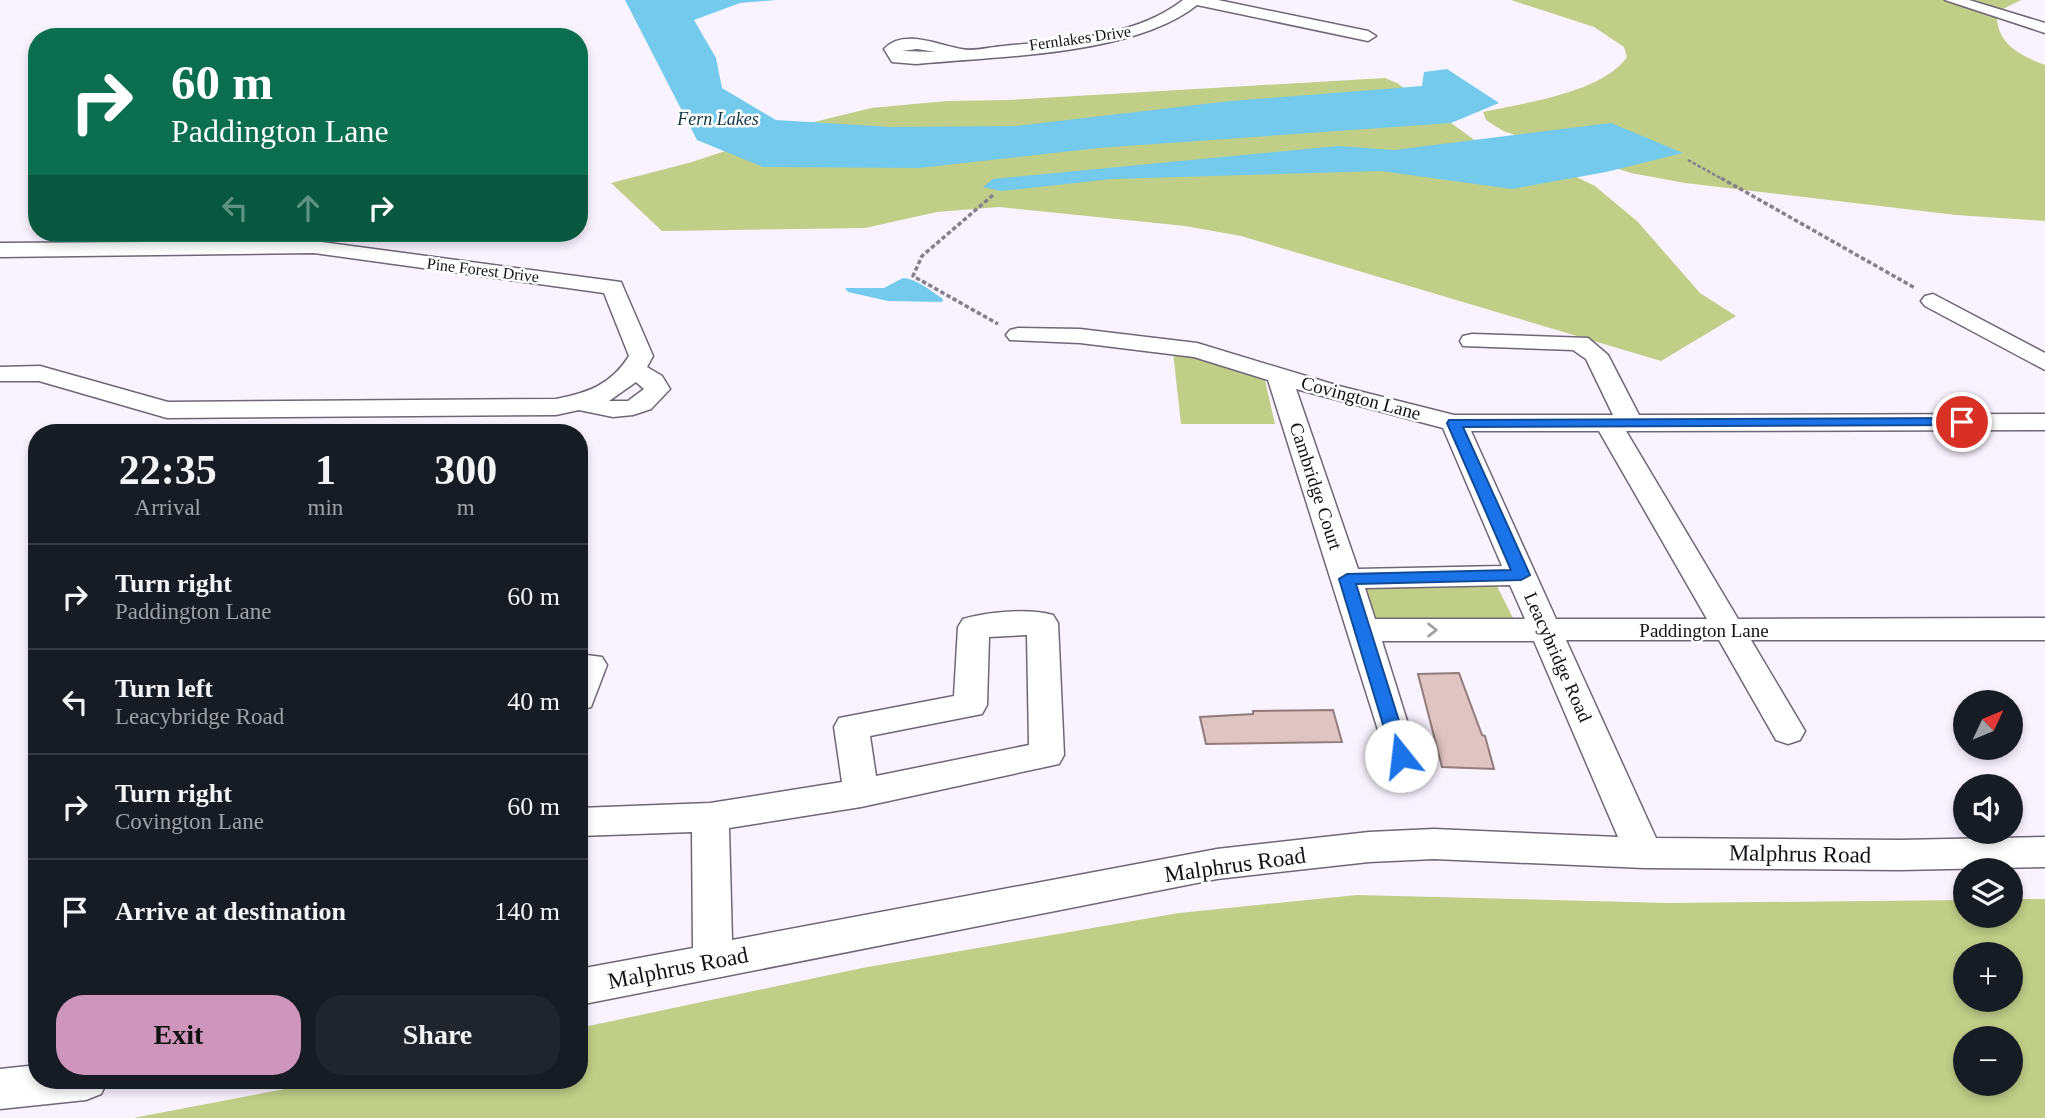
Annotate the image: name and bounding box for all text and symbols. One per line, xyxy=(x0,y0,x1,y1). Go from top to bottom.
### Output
street label: Fernlakes Drive xyxy=(1028,22,1132,54)
text: 60 m xyxy=(171,55,273,110)
icon: right xyxy=(56,56,147,147)
water label: Fern Lakes xyxy=(676,109,759,129)
text: Paddington Lane xyxy=(171,113,389,149)
icon: left xyxy=(216,189,254,227)
icon: ahead xyxy=(289,189,327,227)
icon: right xyxy=(362,189,400,227)
street label: Pine Forest Drive xyxy=(426,255,540,285)
street label: Covington Lane xyxy=(1299,372,1423,424)
pin xyxy=(1932,392,1992,452)
icon: arrive xyxy=(1943,403,1981,441)
street label: Cambridge Court xyxy=(1286,420,1347,553)
text: 22:35 xyxy=(119,447,217,493)
text: 1 xyxy=(315,447,336,493)
text: 300 xyxy=(434,447,497,493)
text: Arrival xyxy=(135,495,201,520)
text: min xyxy=(308,495,343,520)
text: m xyxy=(457,495,475,520)
text: Turn right xyxy=(115,569,232,598)
icon: right xyxy=(56,578,94,616)
text: 60 m xyxy=(507,582,560,611)
street label: Leacybridge Road xyxy=(1520,589,1596,726)
text: Paddington Lane xyxy=(115,599,272,624)
street label: Paddington Lane xyxy=(1639,620,1769,641)
one-way arrow xyxy=(1427,622,1437,638)
text: Turn left xyxy=(115,674,213,703)
icon: left xyxy=(56,683,94,721)
text: 40 m xyxy=(507,687,560,716)
north arrow xyxy=(1953,690,2023,760)
map controls xyxy=(1953,690,2023,1096)
text: Leacybridge Road xyxy=(115,704,284,729)
position arrow xyxy=(1364,719,1438,793)
button: sound xyxy=(1953,774,2023,844)
text: Turn right xyxy=(115,779,232,808)
icon: right xyxy=(56,788,94,826)
text: 60 m xyxy=(507,792,560,821)
text: Covington Lane xyxy=(115,809,264,834)
street label: Malphrus Road xyxy=(1729,840,1872,868)
street label: Malphrus Road xyxy=(1163,843,1308,887)
button: layers xyxy=(1953,858,2023,928)
icon: arrive xyxy=(56,893,94,931)
text: Arrive at destination xyxy=(115,897,346,926)
text: 140 m xyxy=(494,897,560,926)
street label: Malphrus Road xyxy=(606,942,751,994)
button: + xyxy=(1953,942,2023,1012)
button: Exit xyxy=(56,995,301,1075)
button: Share xyxy=(315,995,560,1075)
button: − xyxy=(1953,1026,2023,1096)

